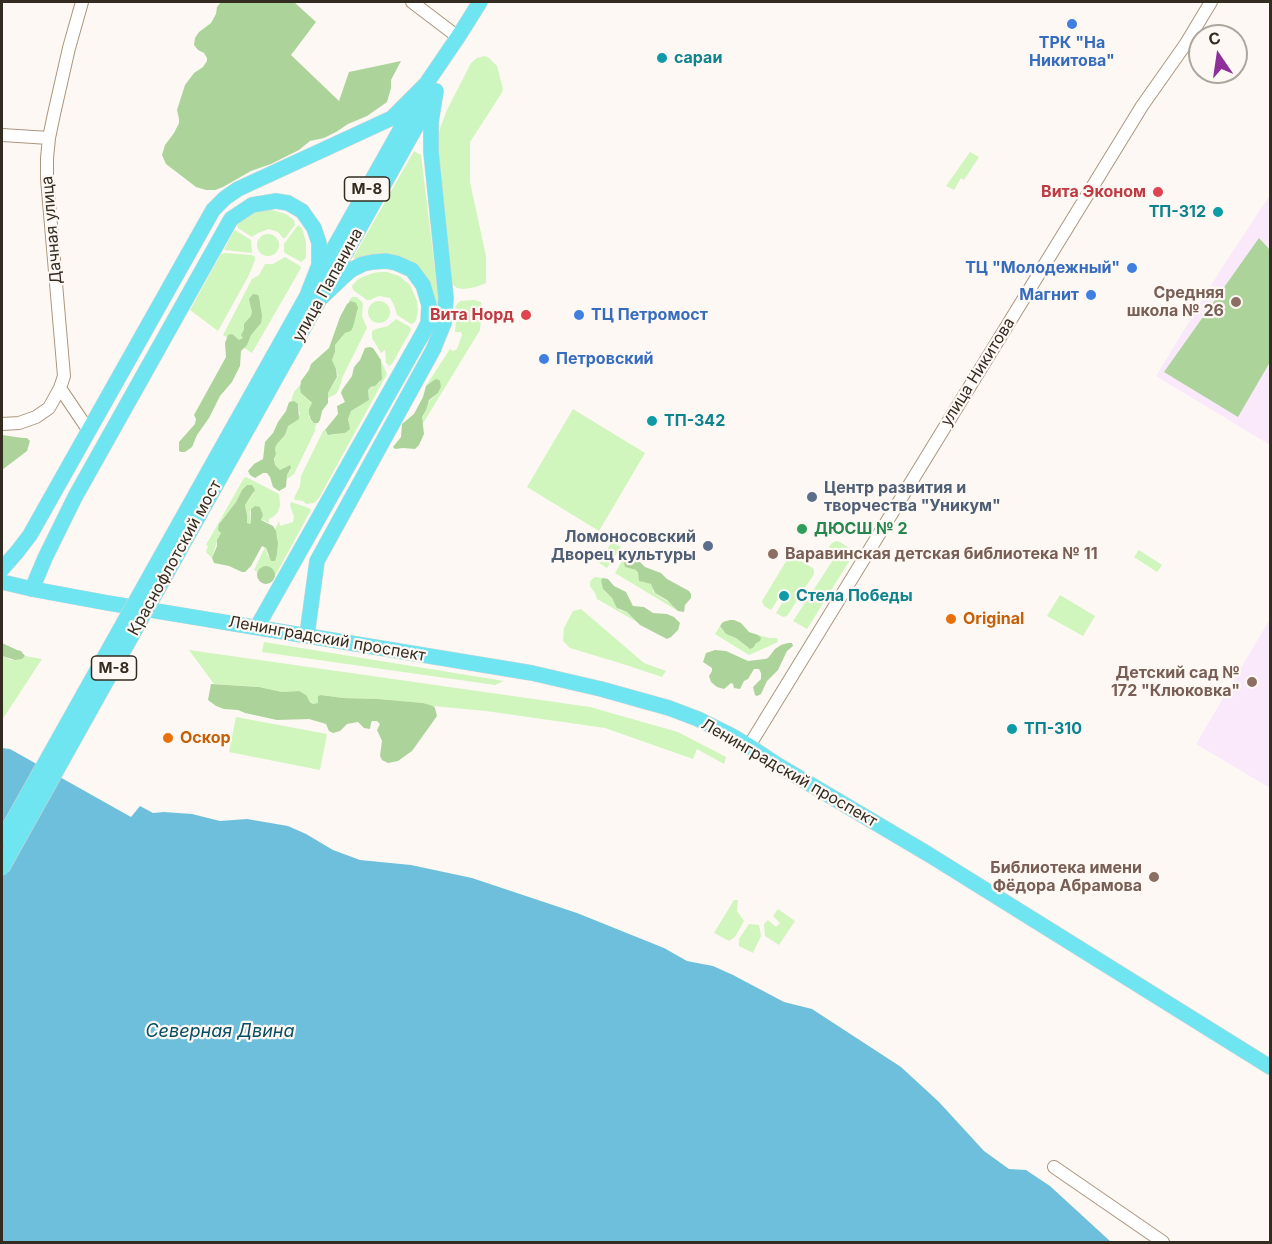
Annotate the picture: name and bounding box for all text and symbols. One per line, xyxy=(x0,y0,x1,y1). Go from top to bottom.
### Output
marker: ТРК "На Никитова" xyxy=(1065,17,1079,31)
north arrow xyxy=(1188,24,1248,84)
text: С xyxy=(1206,27,1222,49)
place label: ТРК "На Никитова" xyxy=(1029,33,1115,71)
place label: сараи xyxy=(674,48,722,68)
marker: сараи xyxy=(655,51,669,65)
street label: Дачная улица xyxy=(38,175,66,285)
road number: М-8 xyxy=(344,177,389,201)
place label: Вита Эконом xyxy=(1041,182,1146,202)
marker: Вита Эконом xyxy=(1151,185,1165,199)
place label: ТП-312 xyxy=(1149,202,1206,222)
marker: ТП-312 xyxy=(1211,205,1225,219)
street label: улица Папанина xyxy=(289,225,367,345)
place label: ТЦ "Молодежный" xyxy=(965,258,1120,278)
marker: ТЦ "Молодежный" xyxy=(1125,261,1139,275)
place label: Средняя школа № 26 xyxy=(1127,283,1224,321)
place label: Магнит xyxy=(1019,285,1079,305)
marker: Магнит xyxy=(1084,288,1098,302)
marker: Средняя школа № 26 xyxy=(1229,295,1243,309)
place label: Вита Норд xyxy=(430,305,514,325)
place label: ТЦ Петромост xyxy=(591,305,708,325)
marker: Вита Норд xyxy=(519,308,533,322)
marker: ТЦ Петромост xyxy=(572,308,586,322)
street label: улица Никитова xyxy=(937,314,1019,430)
place label: Петровский xyxy=(556,349,654,369)
marker: Петровский xyxy=(537,352,551,366)
place label: ТП-342 xyxy=(664,411,725,431)
marker: ТП-342 xyxy=(645,414,659,428)
street label: Краснофлотский мост xyxy=(124,477,226,639)
place label: Центр развития и творчества "Уникум" xyxy=(824,478,1001,516)
marker: Центр развития и творчества "Уникум" xyxy=(805,490,819,504)
place label: ДЮСШ № 2 xyxy=(814,519,908,539)
marker: ДЮСШ № 2 xyxy=(795,522,809,536)
place label: Ломоносовский Дворец культуры xyxy=(551,527,696,565)
marker: Ломоносовский Дворец культуры xyxy=(701,539,715,553)
place label: Варавинская детская библиотека № 11 xyxy=(785,544,1098,564)
marker: Варавинская детская библиотека № 11 xyxy=(766,547,780,561)
place label: Стела Победы xyxy=(796,586,913,606)
marker: Стела Победы xyxy=(777,589,791,603)
place label: Original xyxy=(963,609,1024,629)
street label: Ленинградский проспект xyxy=(227,612,427,666)
marker: Original xyxy=(944,612,958,626)
road number: М-8 xyxy=(92,656,136,680)
place label: Детский сад № 172 "Клюковка" xyxy=(1111,663,1240,701)
marker: Детский сад № 172 "Клюковка" xyxy=(1245,675,1259,689)
street label: Ленинградский проспект xyxy=(698,715,880,831)
place label: ТП-310 xyxy=(1024,719,1082,739)
marker: ТП-310 xyxy=(1005,722,1019,736)
place label: Оскор xyxy=(180,728,231,748)
marker: Оскор xyxy=(161,731,175,745)
place label: Библиотека имени Фёдора Абрамова xyxy=(990,858,1142,896)
marker: Библиотека имени Фёдора Абрамова xyxy=(1147,870,1161,884)
water label: Северная Двина xyxy=(145,1021,295,1043)

